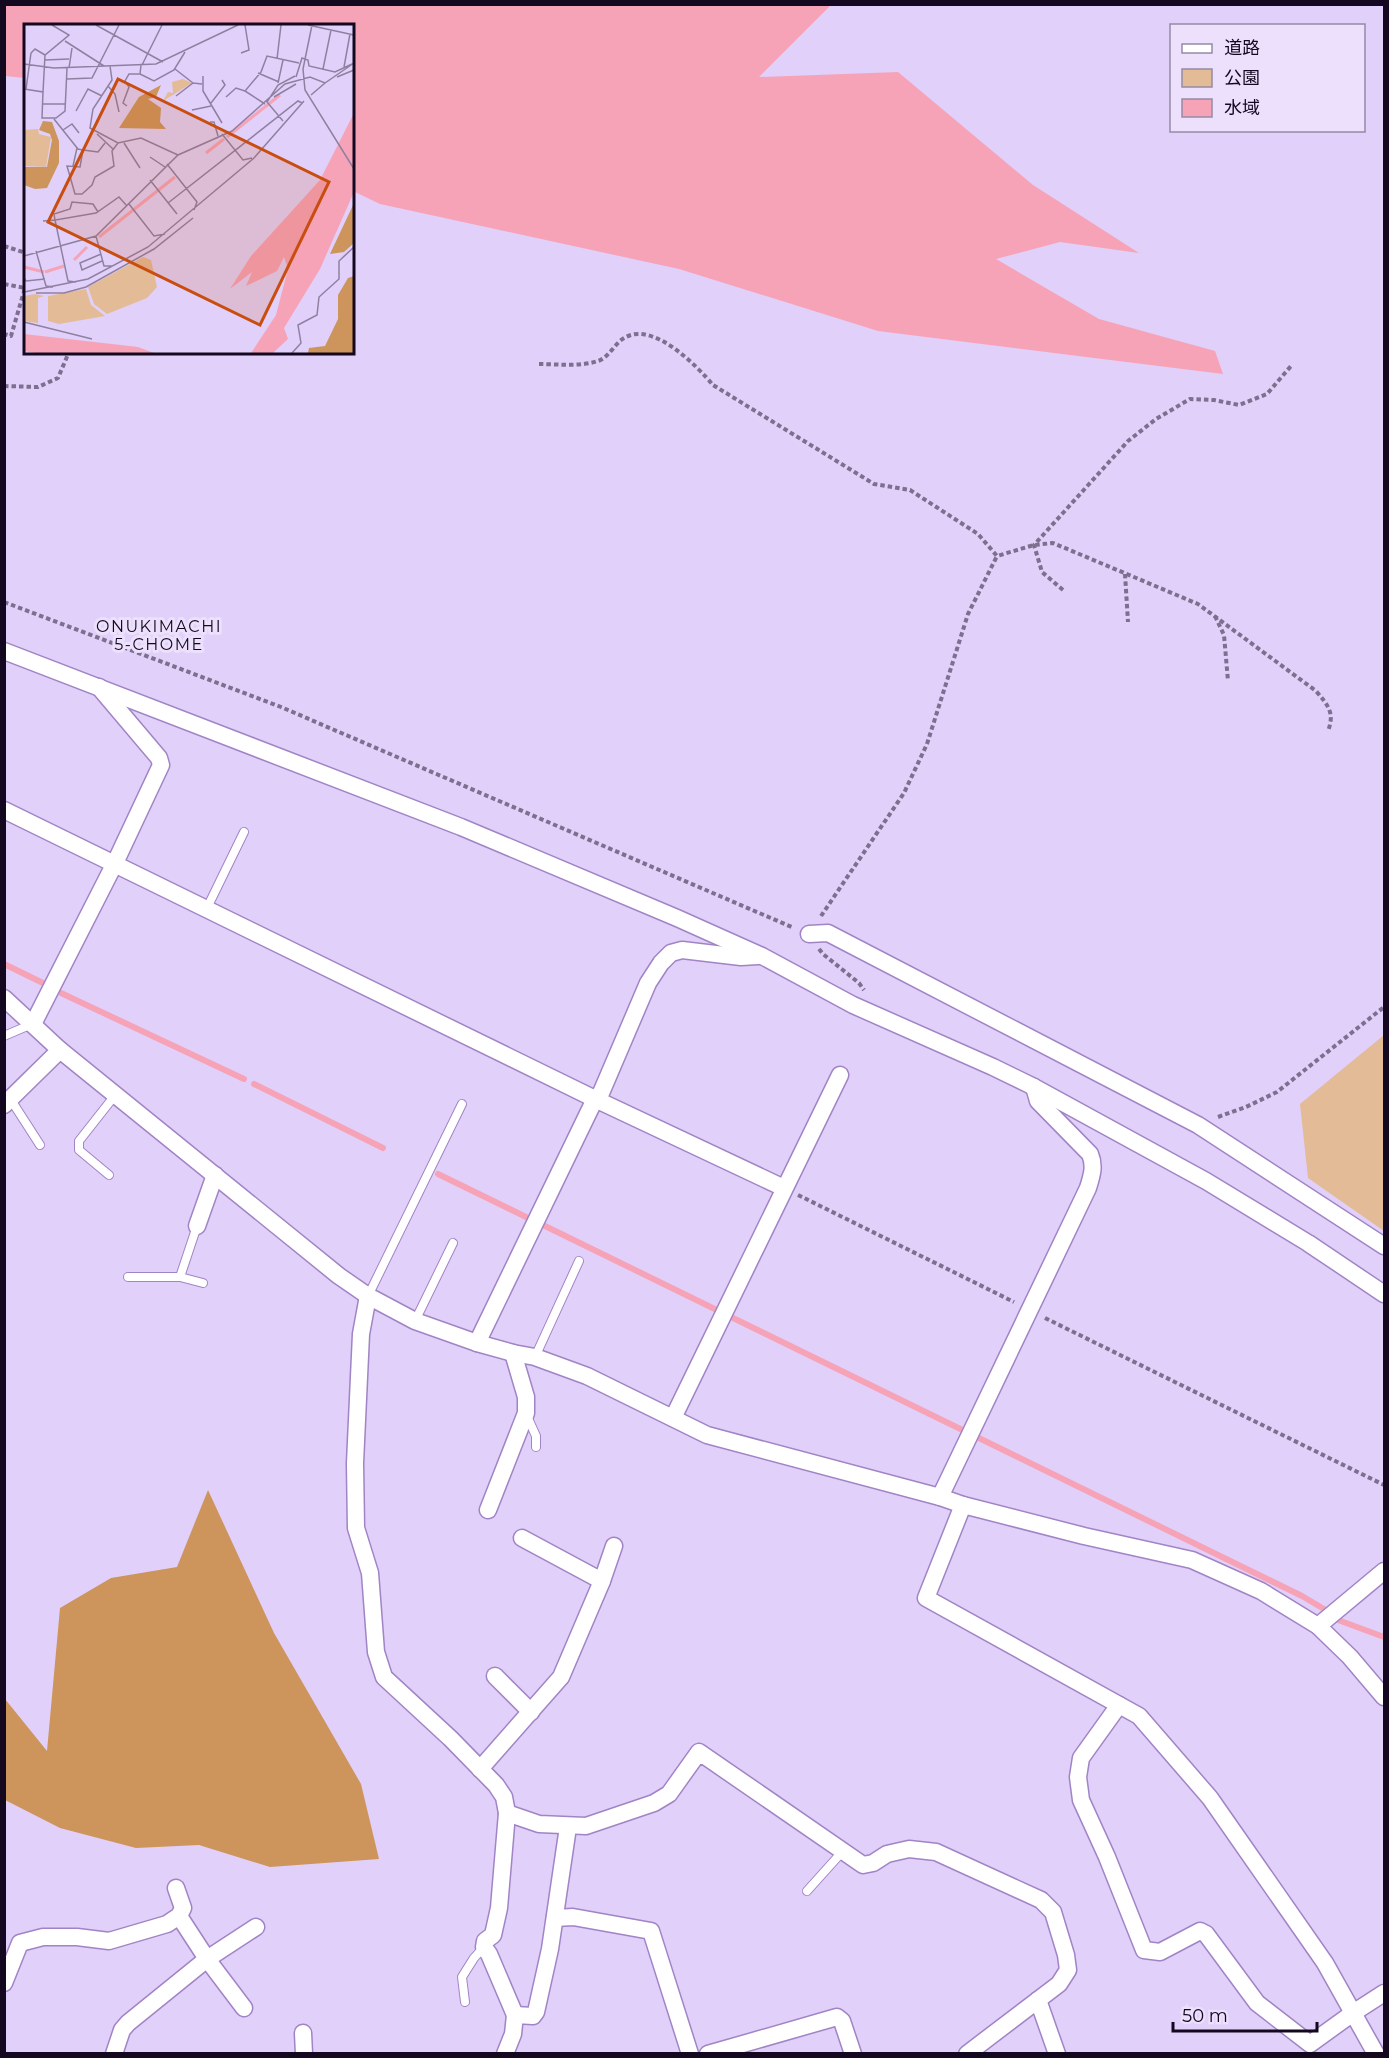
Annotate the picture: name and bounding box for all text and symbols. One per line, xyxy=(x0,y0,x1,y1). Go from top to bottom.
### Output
inset map xyxy=(24,24,354,354)
legend xyxy=(1170,24,1365,132)
text: 道路 xyxy=(1224,37,1260,59)
text: 公園 xyxy=(1224,67,1260,89)
text: 水域 xyxy=(1224,97,1260,119)
district label: ONUKIMACHI 5-CHOME xyxy=(96,617,222,654)
scale bar xyxy=(1173,1995,1317,2033)
text: 50 m xyxy=(1182,2005,1228,2027)

